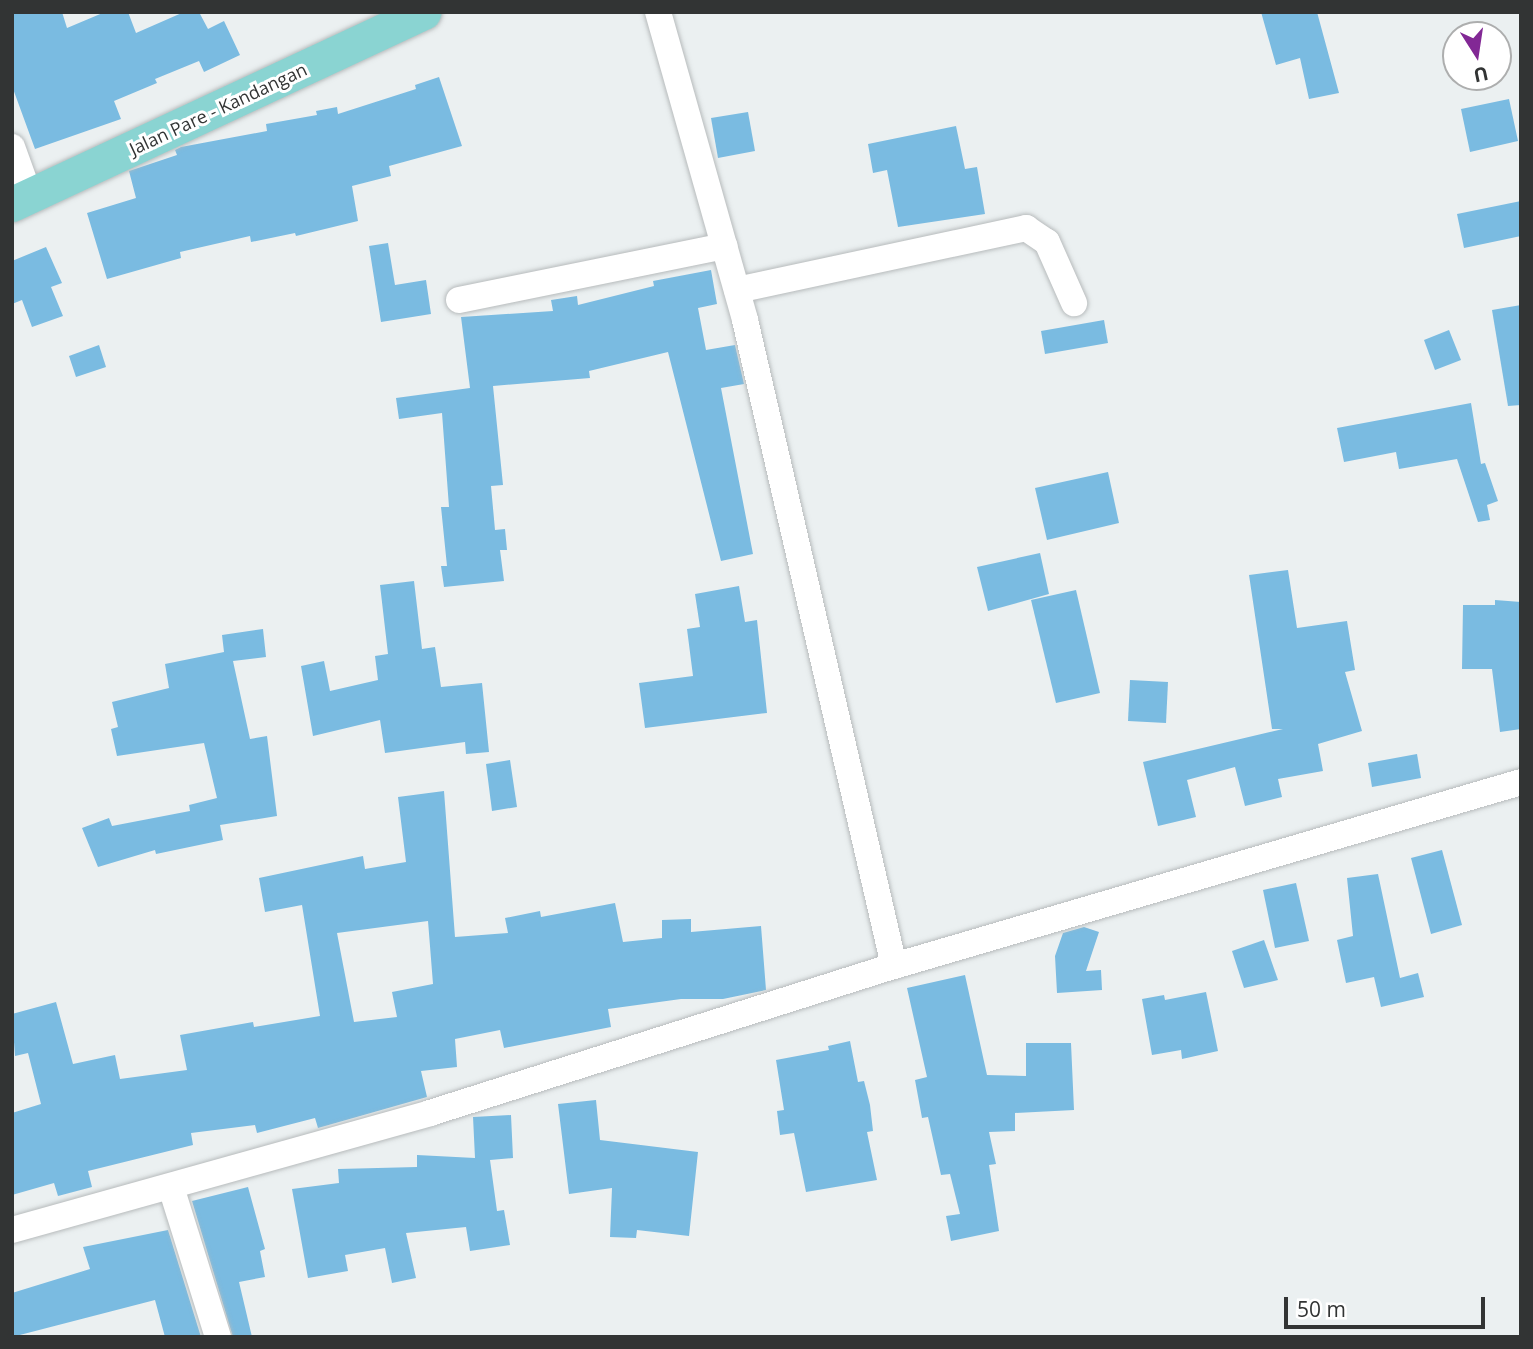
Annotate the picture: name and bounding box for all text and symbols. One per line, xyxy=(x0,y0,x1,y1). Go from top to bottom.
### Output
north arrow xyxy=(1442,21,1512,91)
street label: Jalan Pare - Kandangan xyxy=(126,58,310,160)
text: U xyxy=(1471,60,1491,89)
scale bar xyxy=(1288,1282,1489,1326)
text: 50 m xyxy=(1297,1295,1346,1323)

